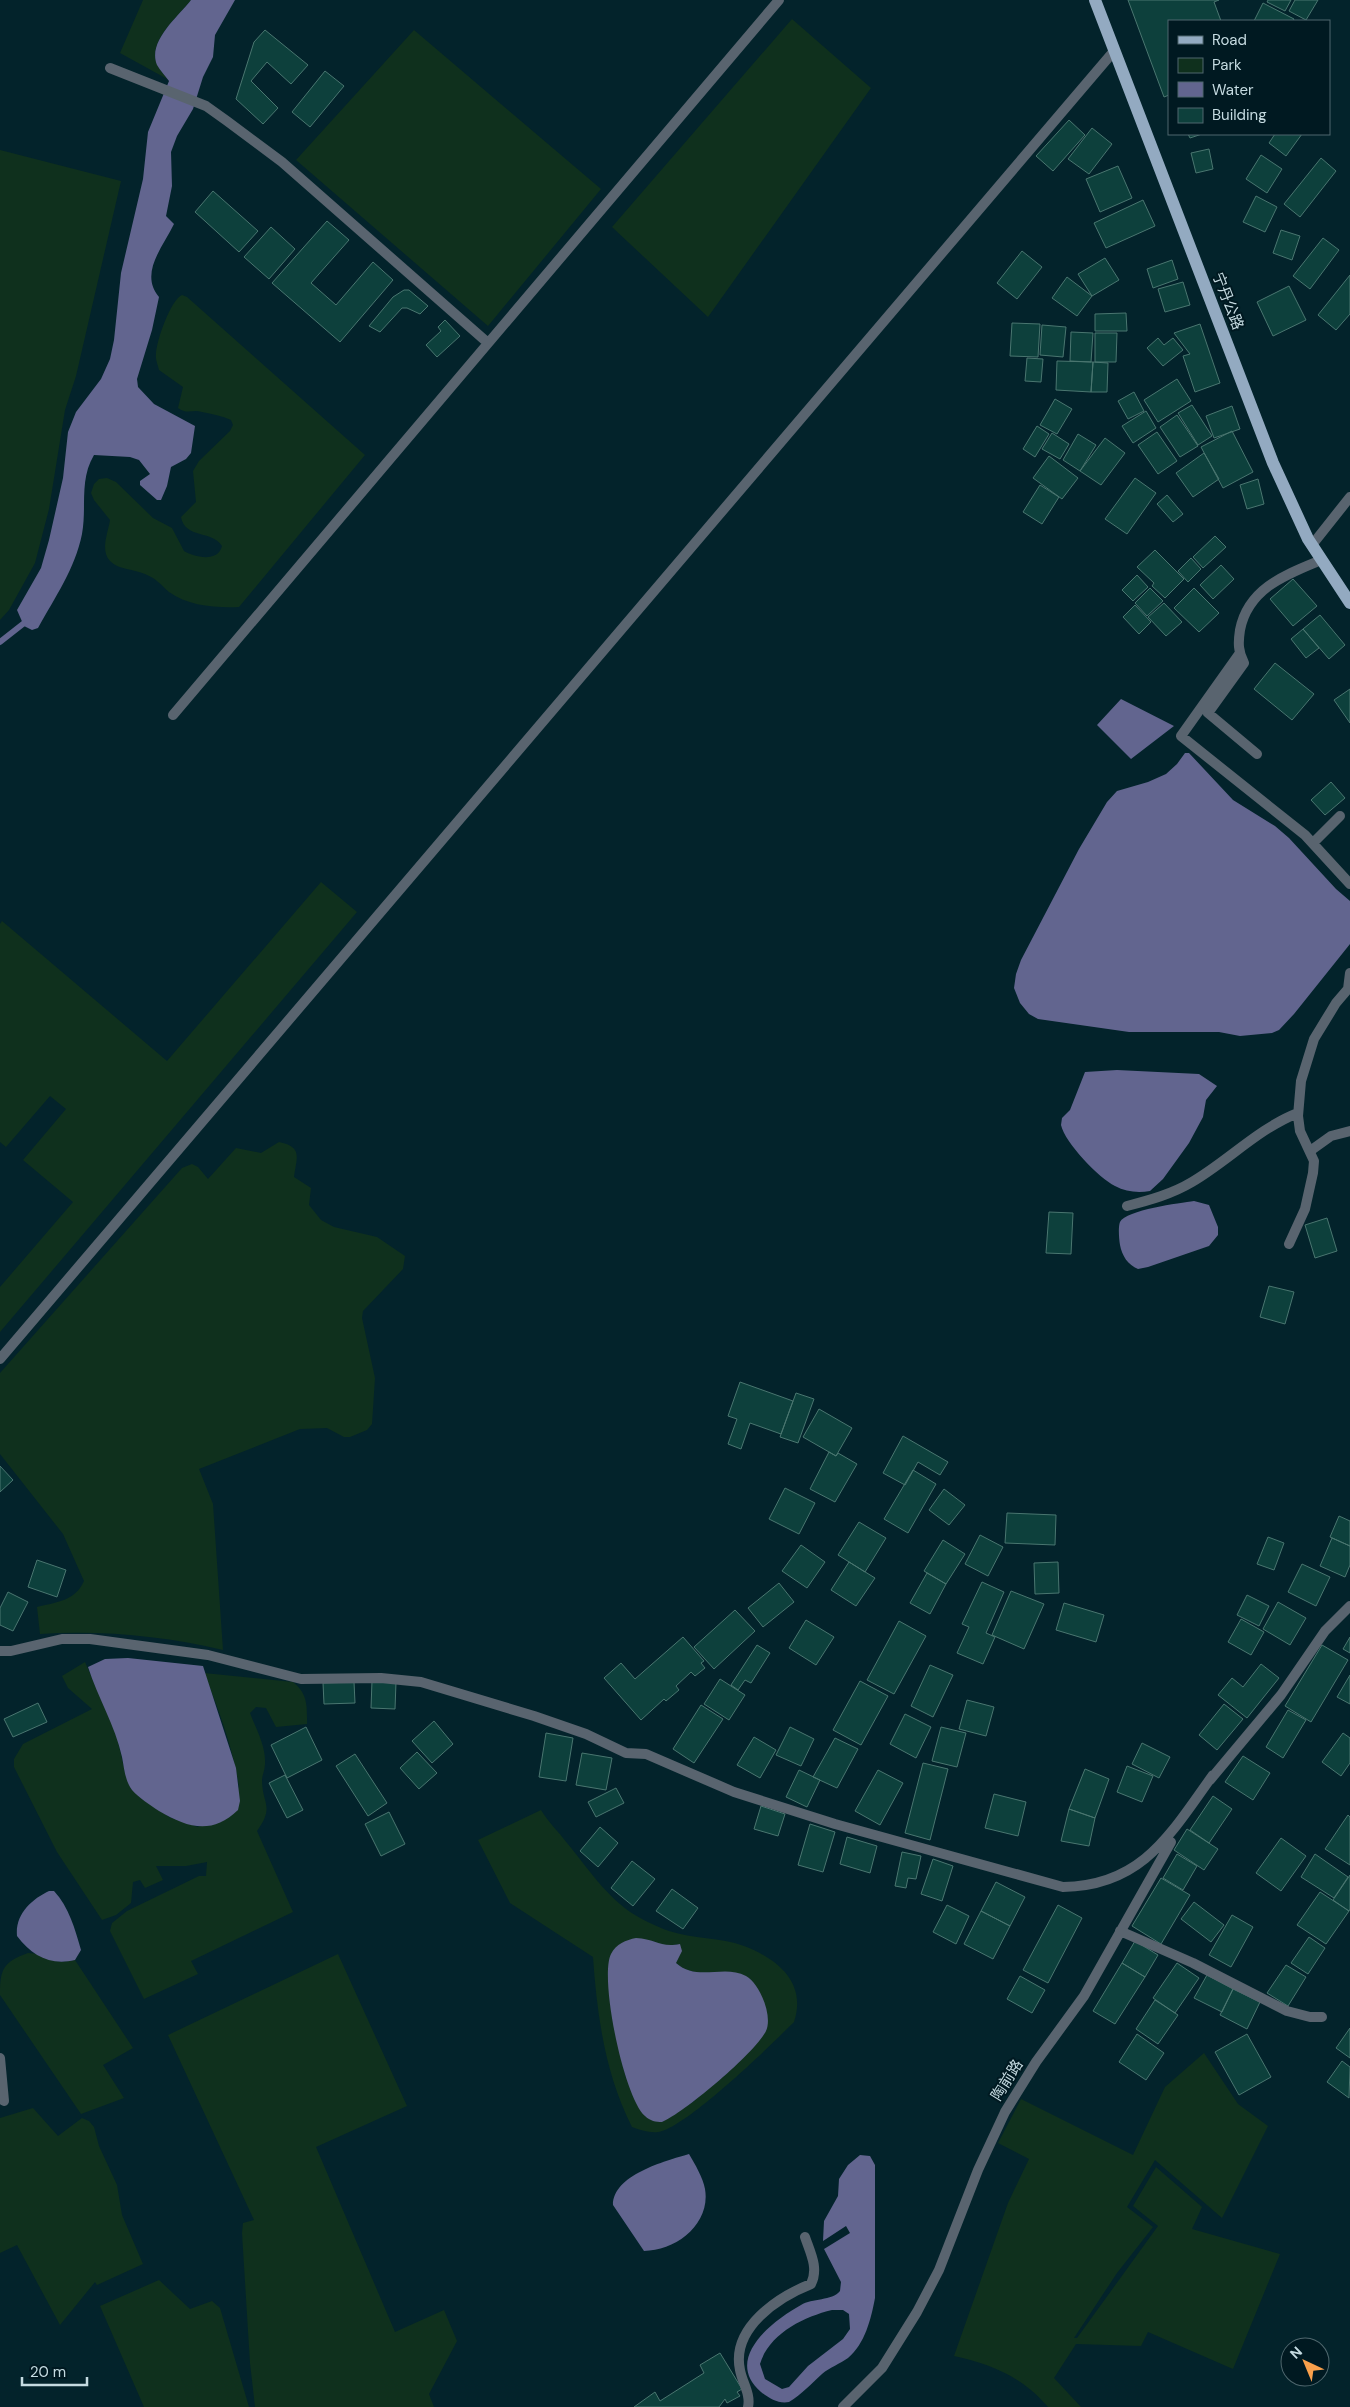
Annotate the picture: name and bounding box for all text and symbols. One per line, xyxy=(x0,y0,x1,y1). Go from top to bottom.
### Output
legend xyxy=(1168,20,1330,135)
text: Road xyxy=(1212,30,1247,50)
text: Park xyxy=(1212,55,1242,75)
text: Water xyxy=(1212,80,1254,100)
text: Building xyxy=(1212,105,1267,125)
street label: 宁丹公路 xyxy=(1208,269,1248,333)
street label: 陶前路 xyxy=(987,2056,1027,2104)
north arrow xyxy=(1280,2337,1330,2387)
text: N xyxy=(1286,2343,1306,2363)
scale bar xyxy=(22,2354,88,2386)
text: 20 m xyxy=(30,2362,66,2382)

